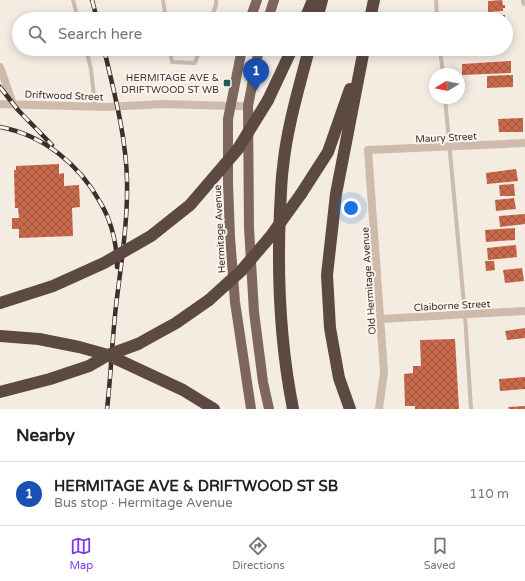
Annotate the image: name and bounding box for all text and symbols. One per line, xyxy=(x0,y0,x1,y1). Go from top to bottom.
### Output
search box xyxy=(12,12,513,56)
icon: search xyxy=(26,23,48,45)
text: Search here xyxy=(58,25,142,43)
pin: 1 xyxy=(243,58,269,91)
north arrow xyxy=(429,68,465,104)
place label: HERMITAGE AVE & DRIFTWOOD ST WB xyxy=(121,72,219,96)
marker: HERMITAGE AVE & DRIFTWOOD ST WB xyxy=(222,78,232,88)
street label: Driftwood Street xyxy=(24,89,104,103)
street label: Maury Street xyxy=(415,130,477,146)
street label: Hermitage Avenue xyxy=(212,184,228,273)
your location xyxy=(341,198,361,218)
street label: Old Hermitage Avenue xyxy=(359,226,379,335)
street label: Claiborne Street xyxy=(413,298,491,314)
text: Nearby xyxy=(16,425,75,446)
text: HERMITAGE AVE & DRIFTWOOD ST SB xyxy=(54,477,338,495)
text: 1 xyxy=(25,486,33,502)
text: 110 m xyxy=(469,486,509,502)
text: Bus stop · Hermitage Avenue xyxy=(54,495,233,511)
tab: Map xyxy=(69,535,93,572)
tab: Directions xyxy=(232,535,285,572)
tab: Saved xyxy=(424,535,456,572)

